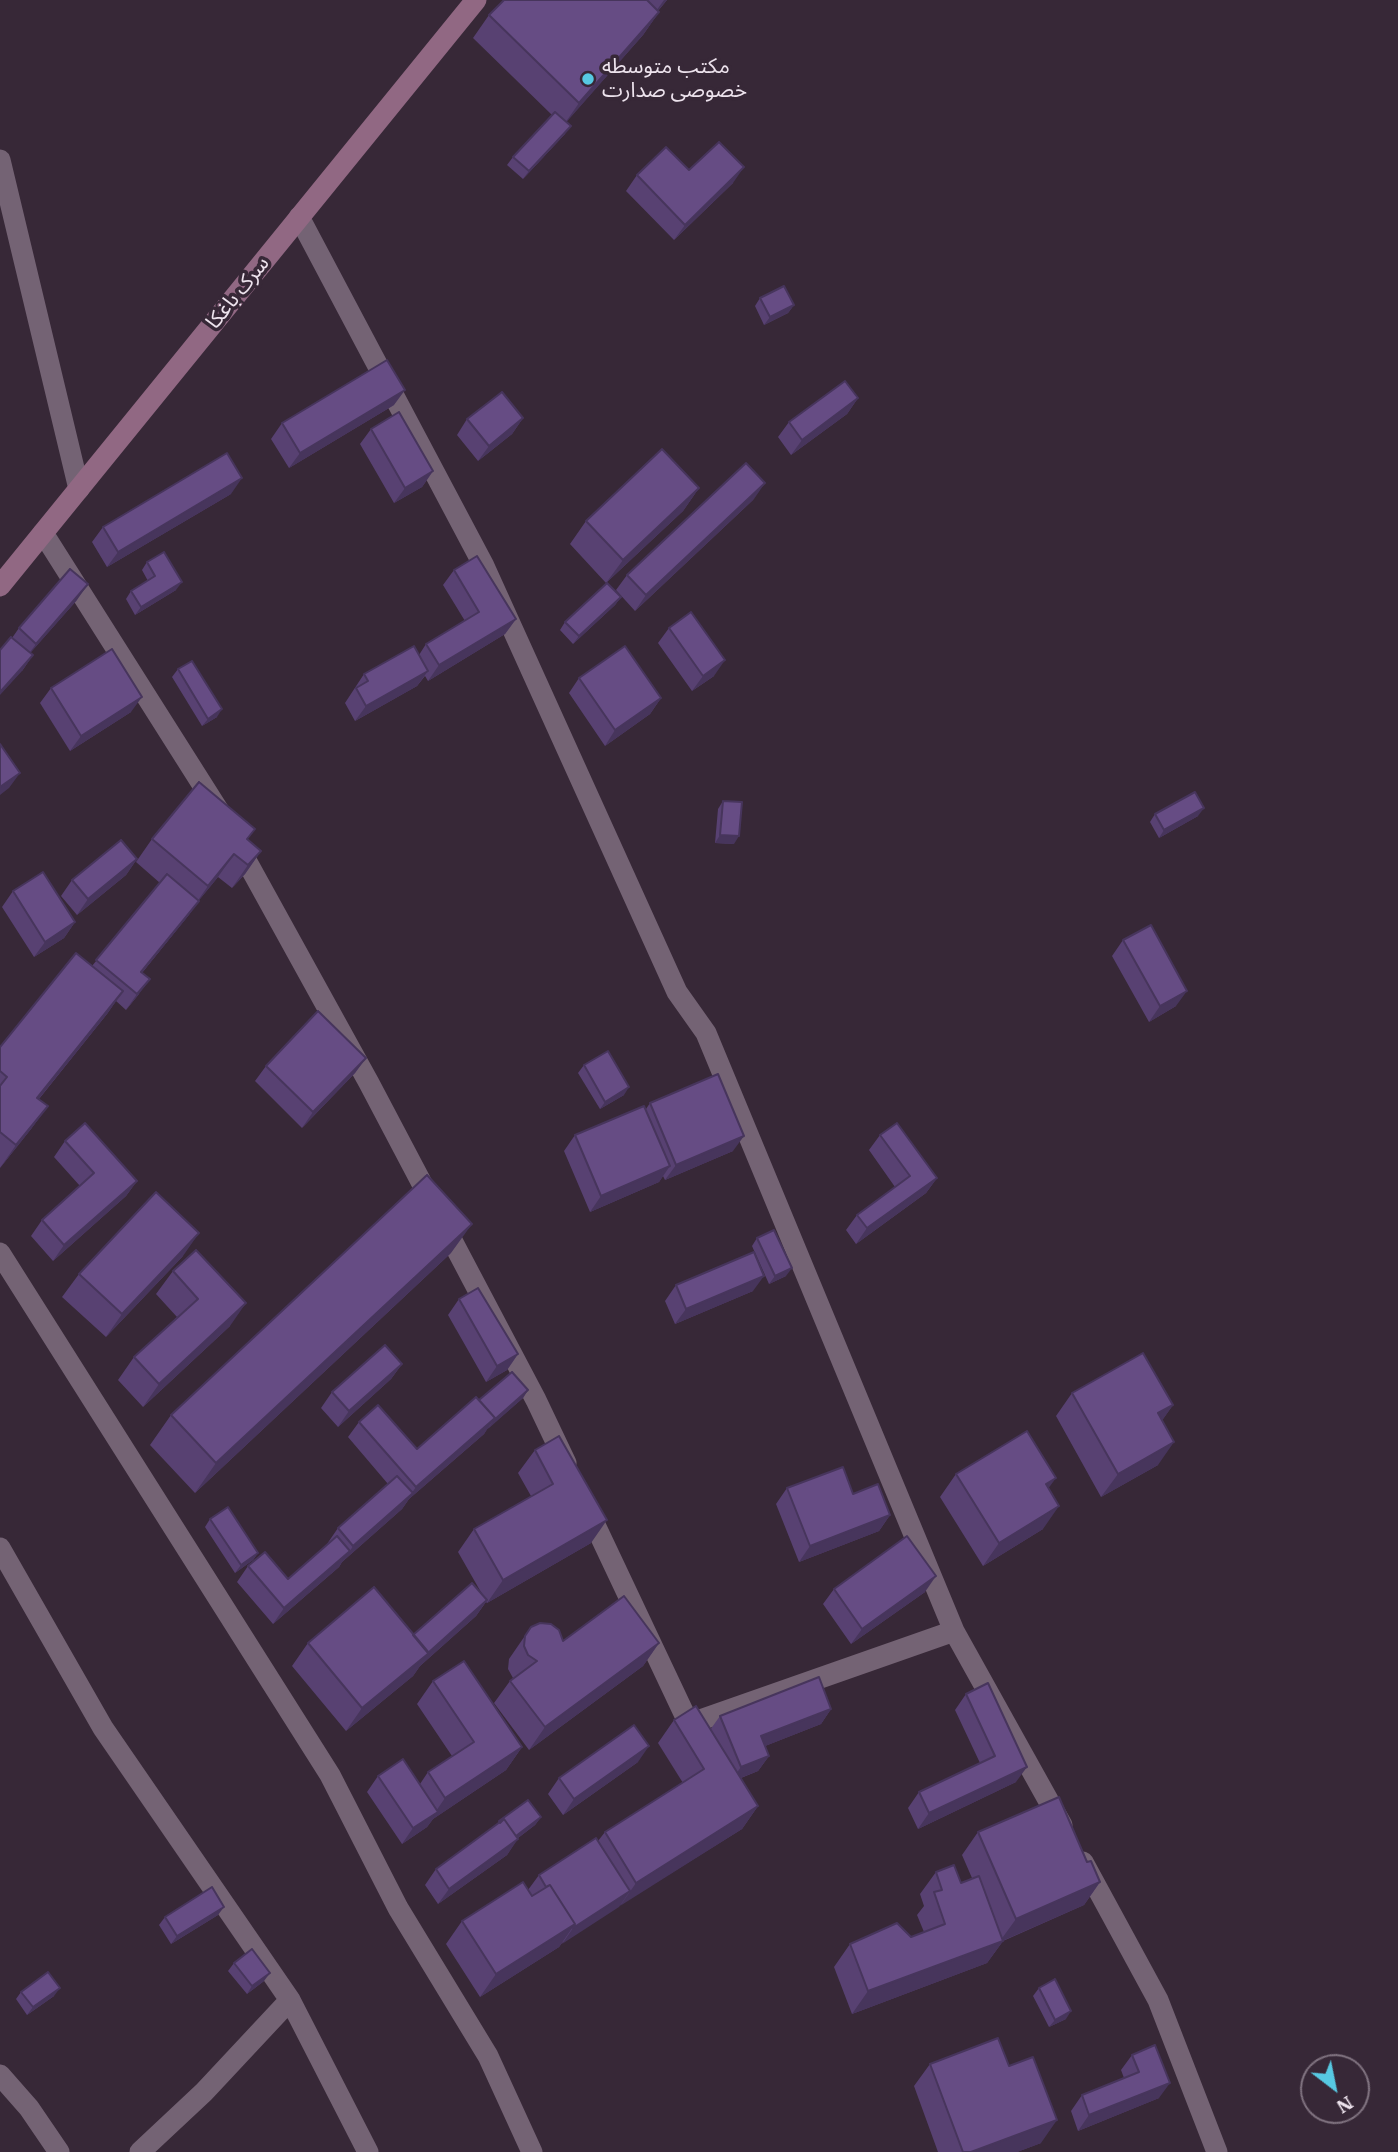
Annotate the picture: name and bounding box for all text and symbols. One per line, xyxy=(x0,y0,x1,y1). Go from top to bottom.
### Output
place label: مکتب متوسطه خصوصی صدارت xyxy=(602,54,747,104)
marker: مکتب متوسطه خصوصی صدارت xyxy=(580,71,596,87)
street label: سرک باغکا xyxy=(201,252,275,334)
north arrow xyxy=(1300,2054,1370,2124)
text: N xyxy=(1332,2091,1358,2119)

